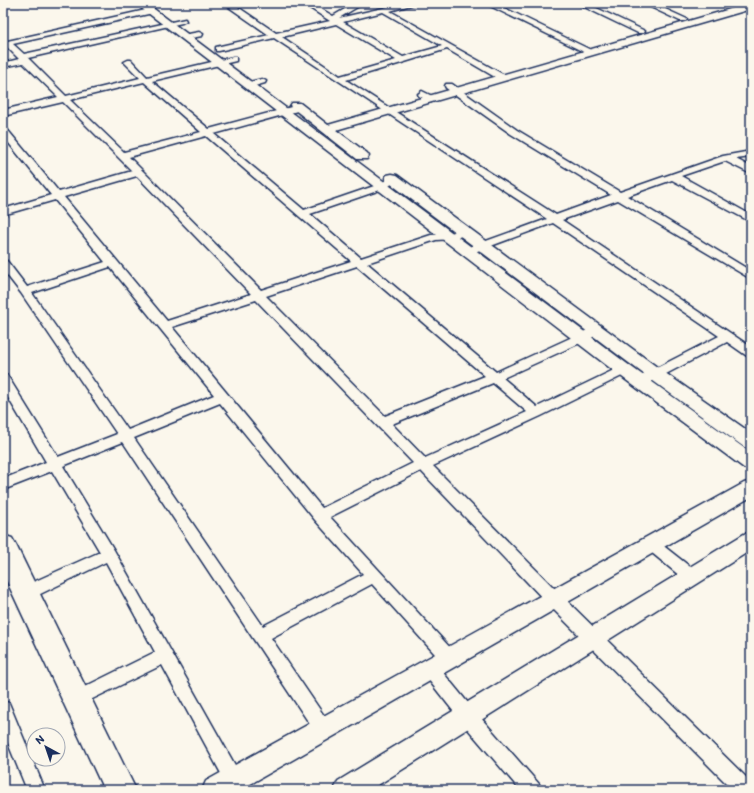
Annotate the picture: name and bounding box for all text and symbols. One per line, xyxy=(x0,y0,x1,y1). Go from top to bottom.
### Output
north arrow xyxy=(26,727,66,767)
text: N xyxy=(33,732,47,747)

